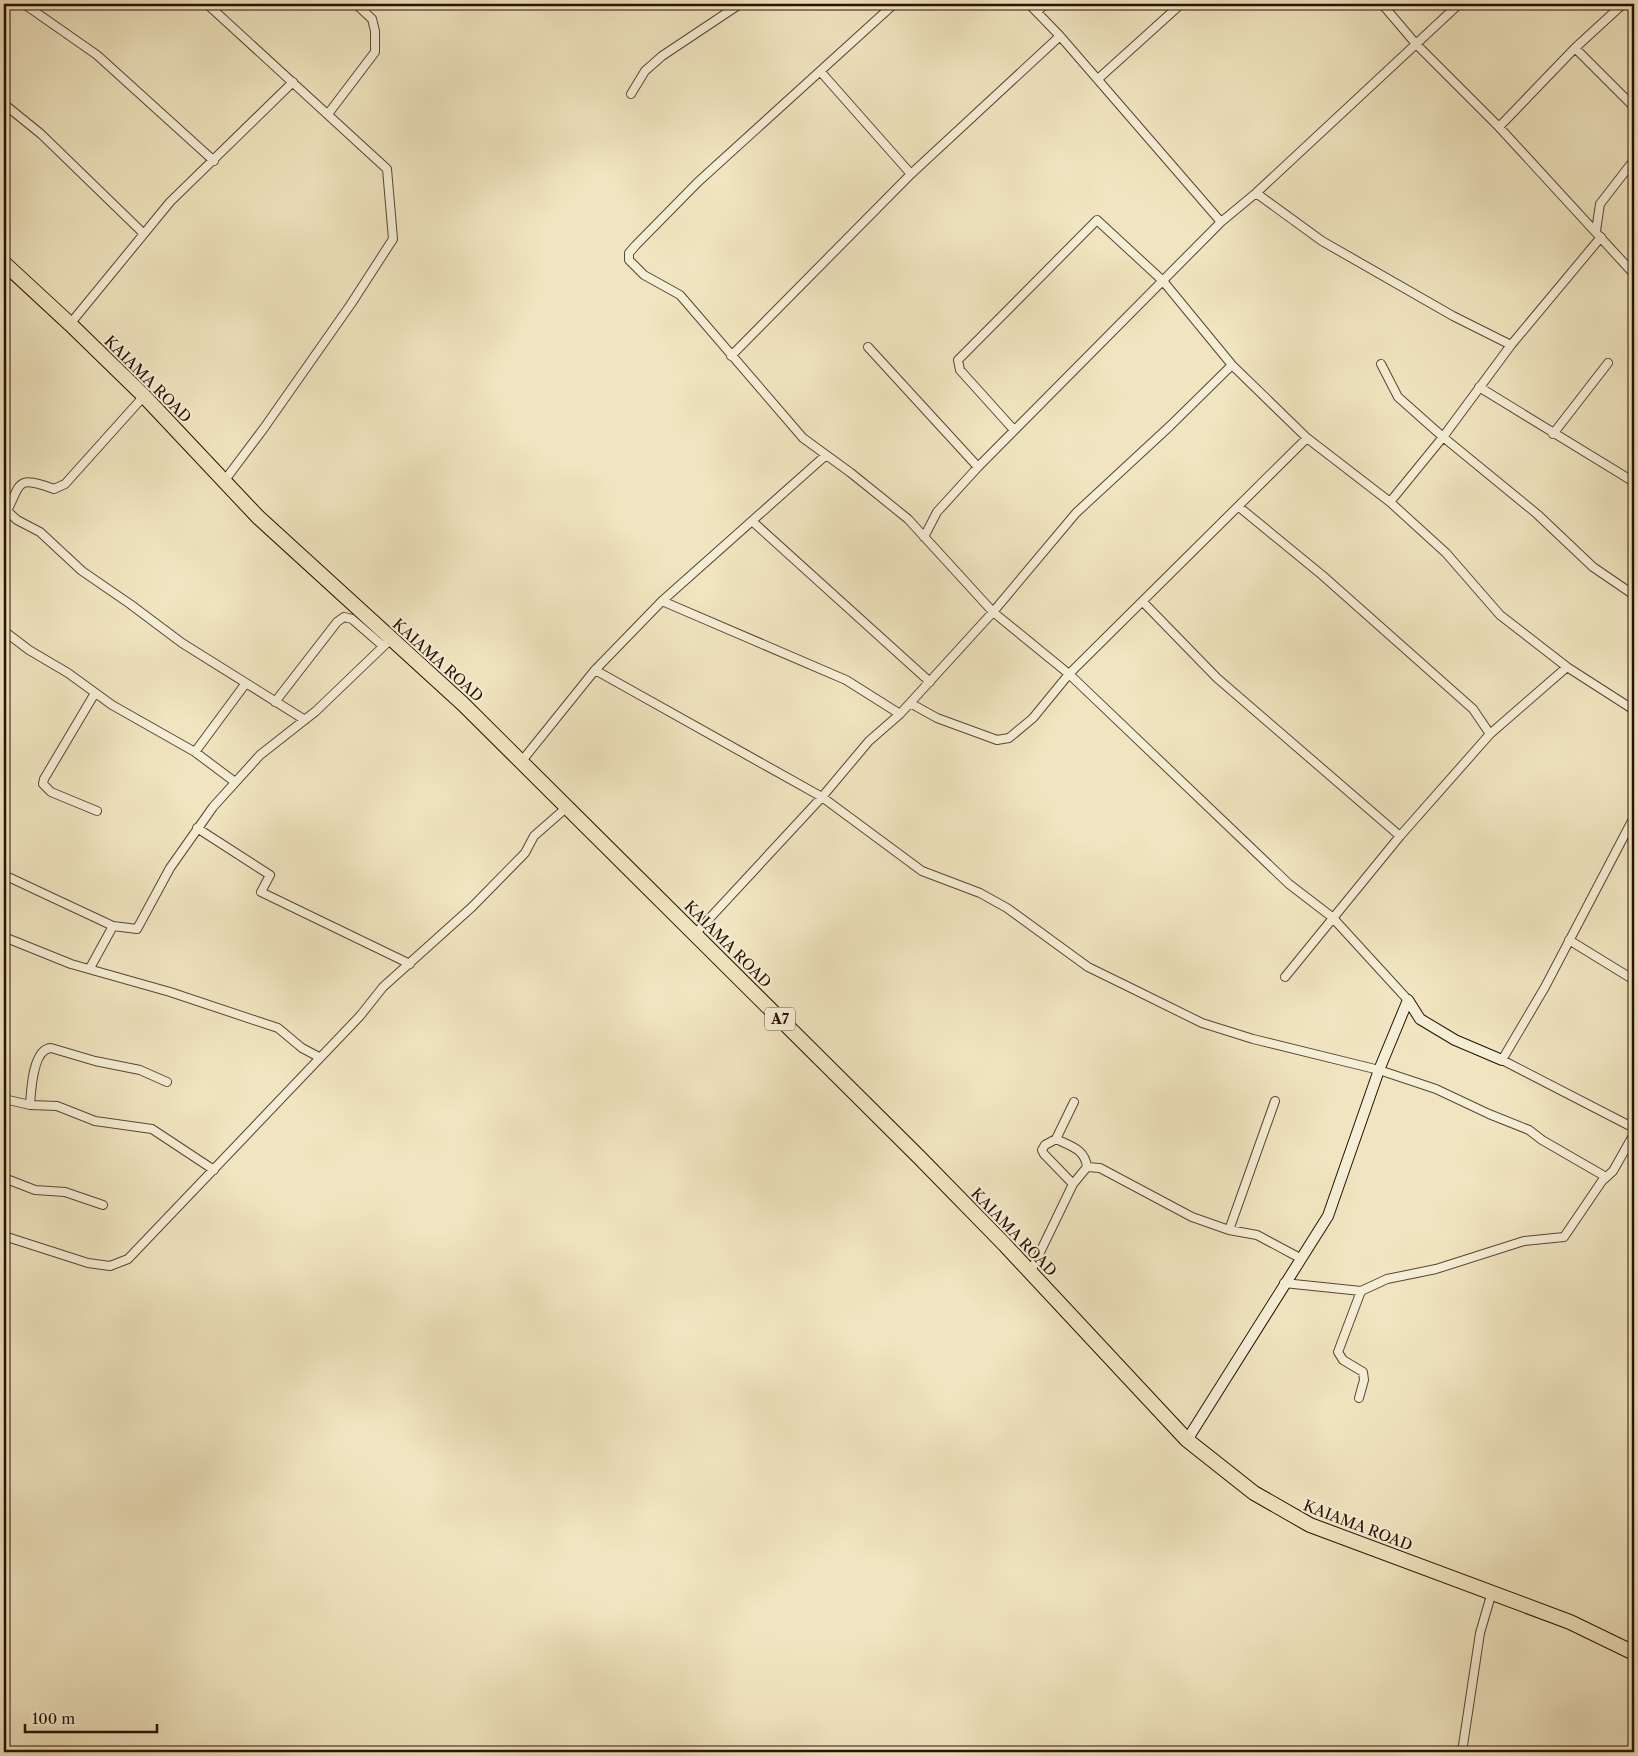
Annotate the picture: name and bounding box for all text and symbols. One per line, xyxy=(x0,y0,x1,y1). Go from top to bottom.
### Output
street label: KAIAMA ROAD xyxy=(101,332,195,426)
street label: KAIAMA ROAD xyxy=(389,614,487,706)
street label: KAIAMA ROAD xyxy=(681,897,775,991)
road number: A7 xyxy=(765,1008,795,1030)
street label: KAIAMA ROAD xyxy=(967,1184,1061,1280)
street label: KAIAMA ROAD xyxy=(1301,1495,1415,1555)
scale bar xyxy=(25,1701,158,1733)
text: 100 m xyxy=(32,1709,75,1728)

